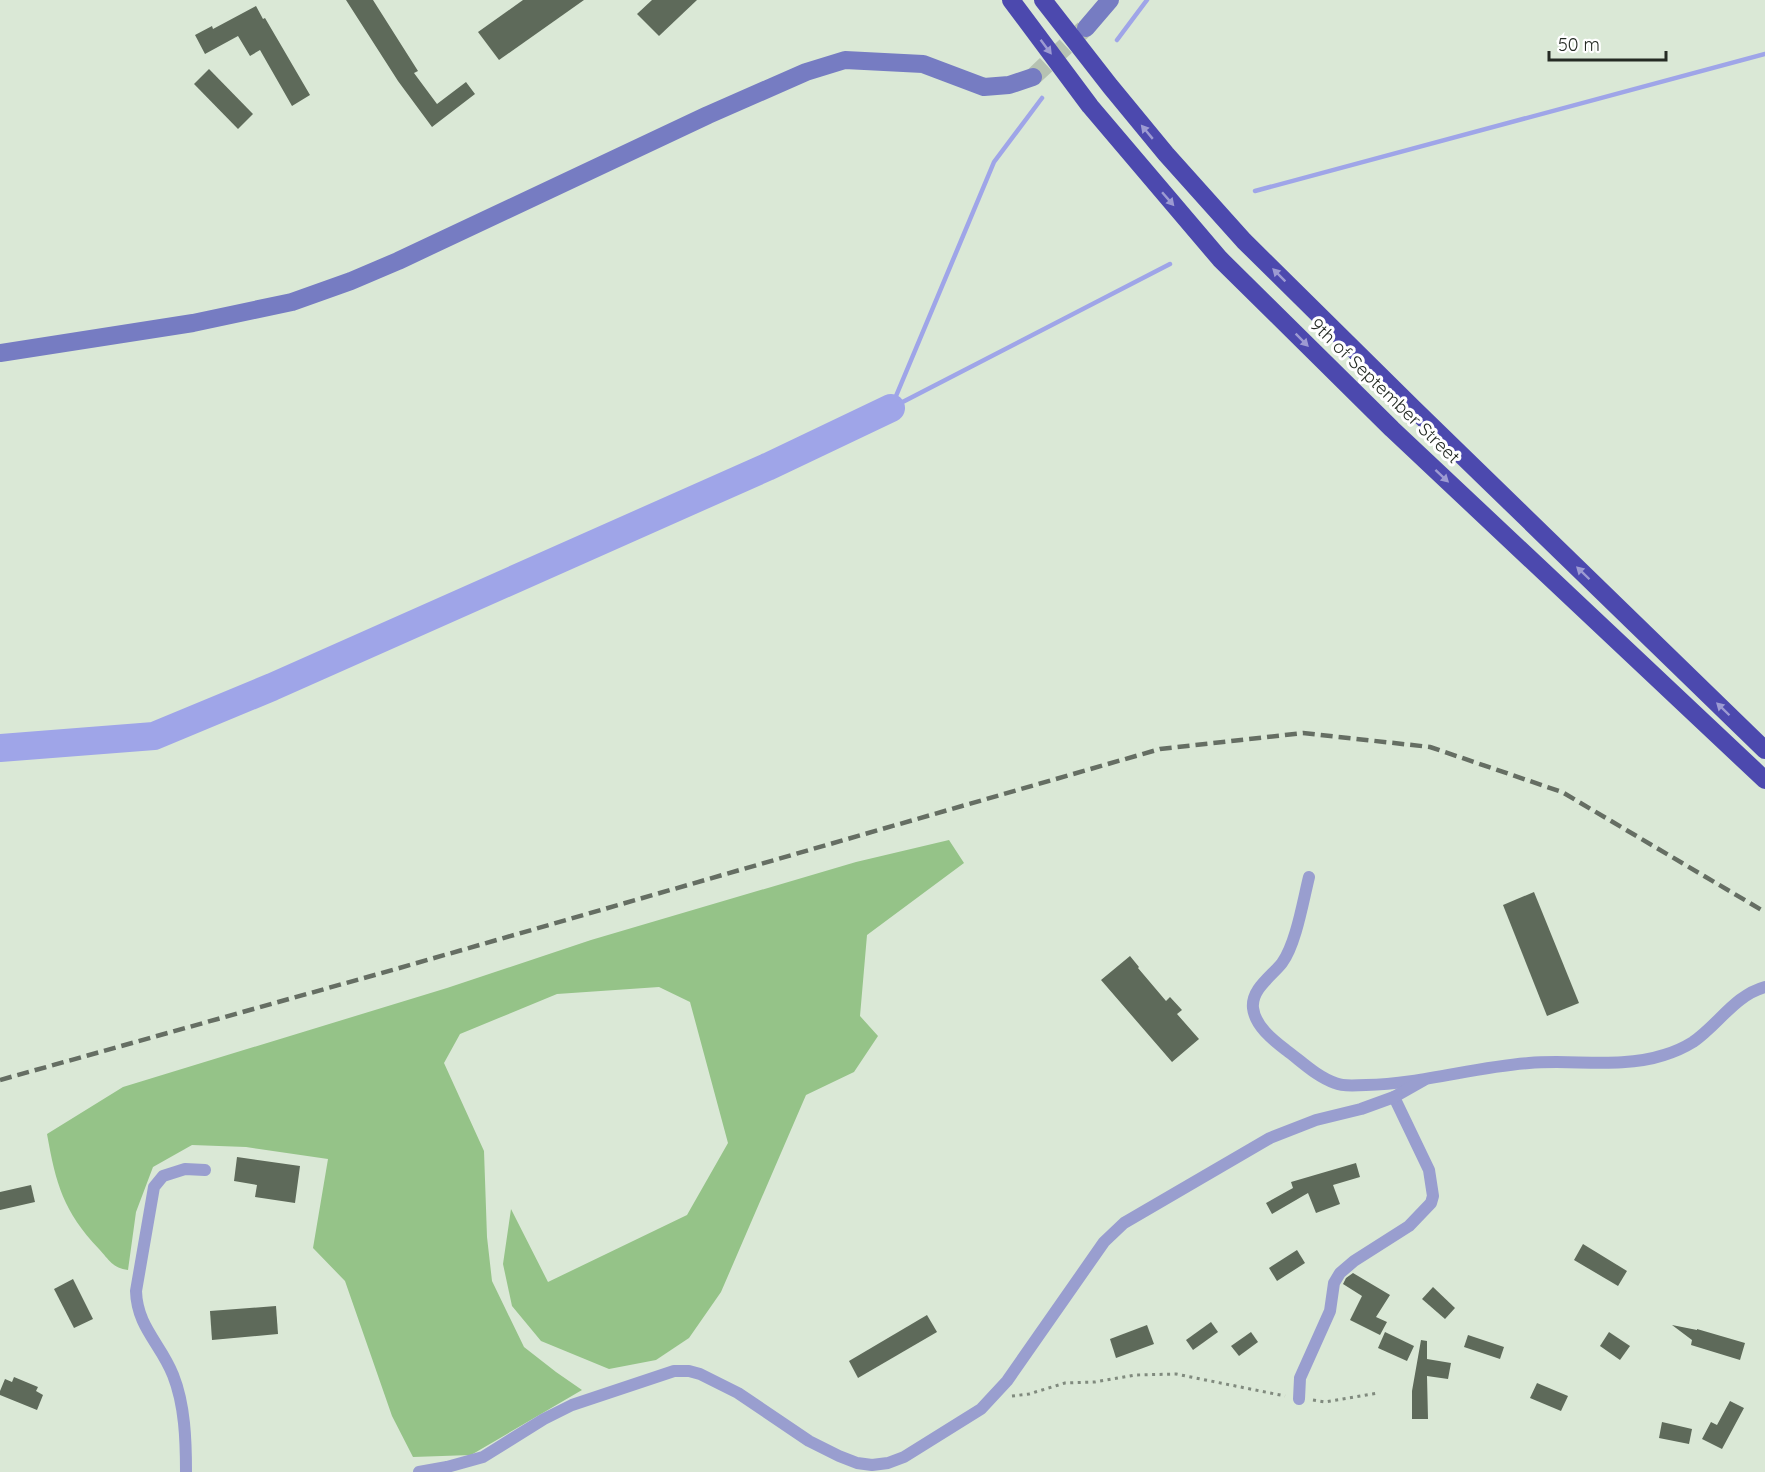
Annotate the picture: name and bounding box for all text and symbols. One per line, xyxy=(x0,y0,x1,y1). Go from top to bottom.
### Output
scale bar xyxy=(1549,24,1666,62)
text: 50 m xyxy=(1558,33,1600,56)
one-way arrow xyxy=(1039,40,1051,55)
one-way arrow xyxy=(1141,124,1154,139)
one-way arrow xyxy=(1161,191,1174,206)
one-way arrow xyxy=(1272,268,1287,282)
street label: 9th of September Street xyxy=(1306,313,1465,468)
one-way arrow xyxy=(1295,333,1310,347)
one-way arrow xyxy=(1435,469,1450,483)
one-way arrow xyxy=(1577,567,1591,581)
one-way arrow xyxy=(1717,703,1731,717)

